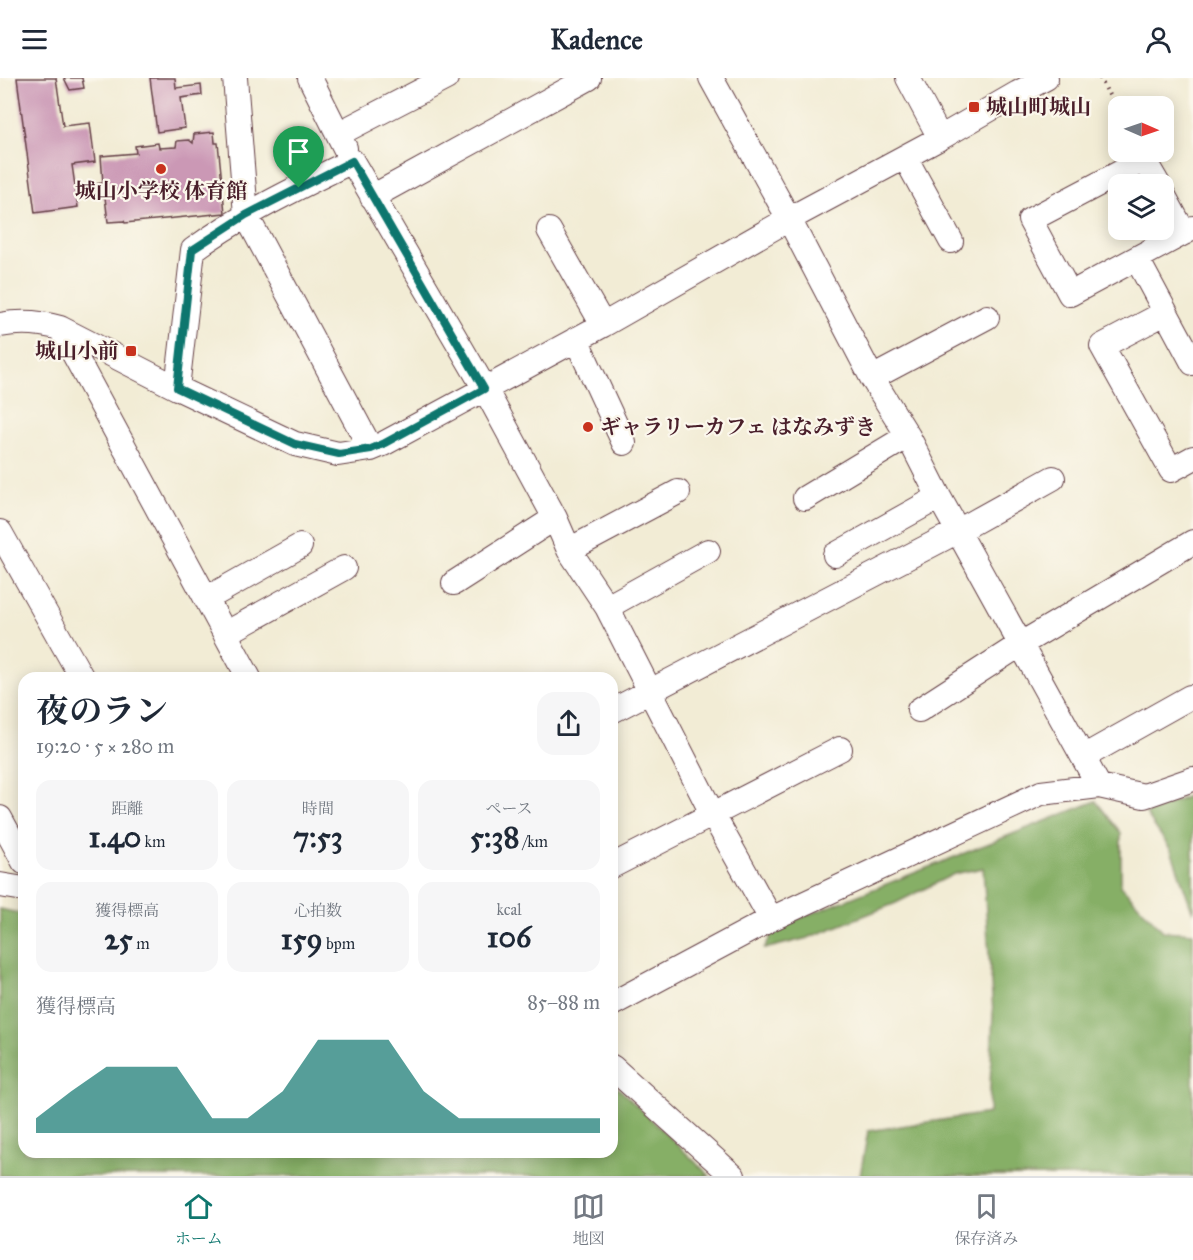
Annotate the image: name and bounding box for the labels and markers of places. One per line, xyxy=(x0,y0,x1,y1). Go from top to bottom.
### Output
place label: 城山町城山 xyxy=(986,94,1091,120)
marker: 城山町城山 xyxy=(967,100,981,114)
pin xyxy=(273,126,324,188)
marker: 城山小学校 体育館 xyxy=(154,162,168,176)
place label: 城山小学校 体育館 xyxy=(75,178,247,204)
place label: 城山小前 xyxy=(35,338,119,364)
marker: 城山小前 xyxy=(124,344,138,358)
place label: ギャラリーカフェ はなみずき xyxy=(600,414,876,440)
marker: ギャラリーカフェ はなみずき xyxy=(581,420,595,434)

